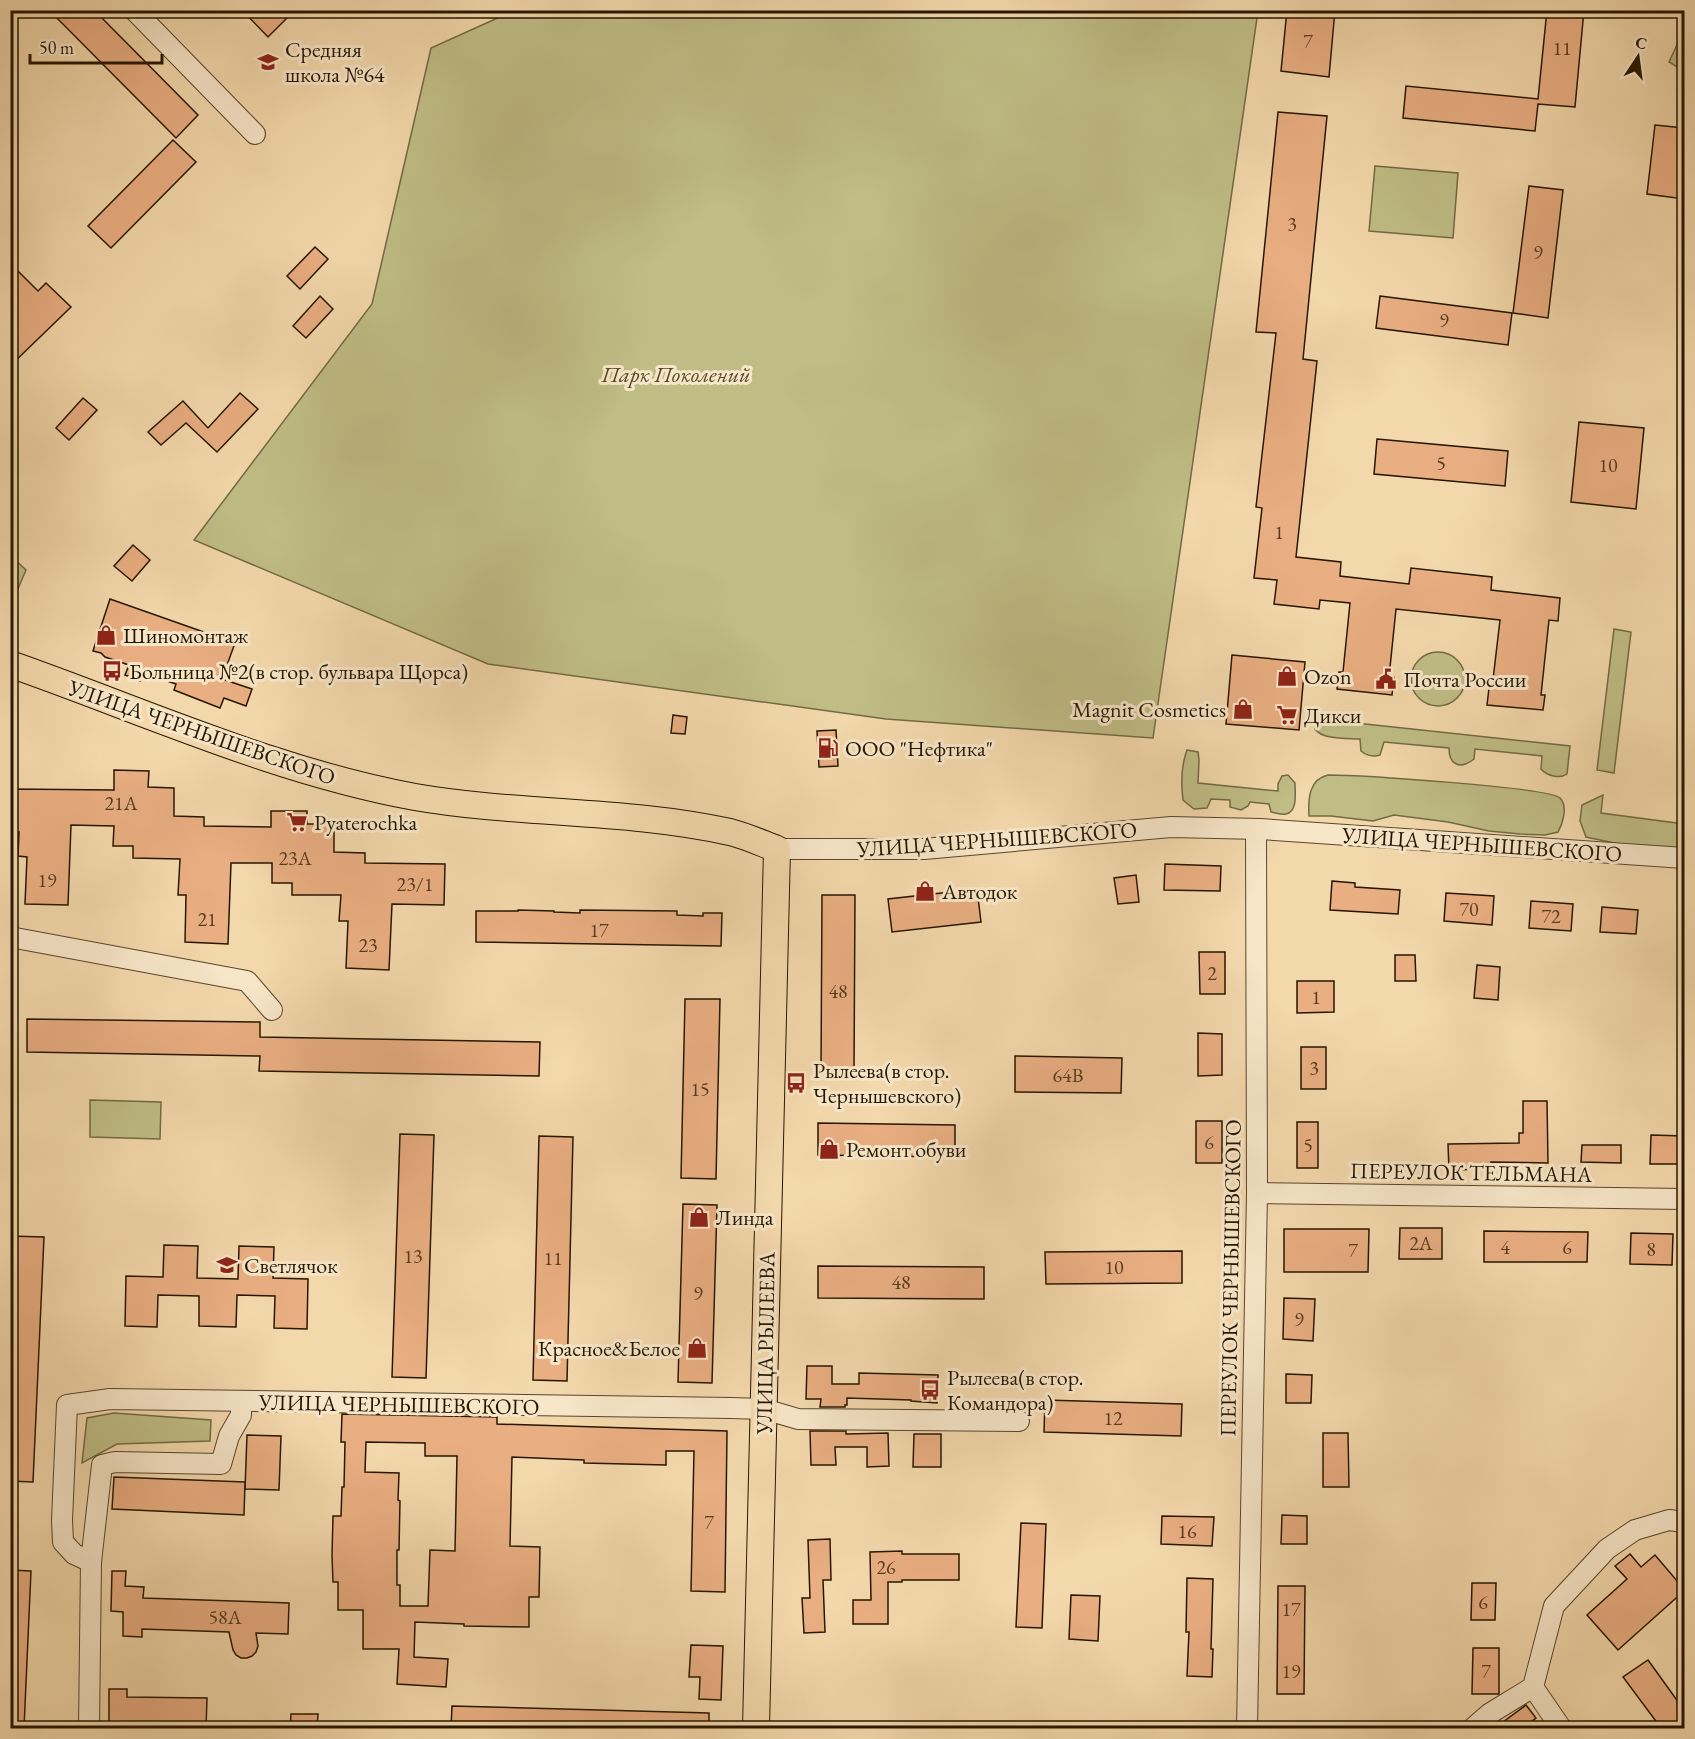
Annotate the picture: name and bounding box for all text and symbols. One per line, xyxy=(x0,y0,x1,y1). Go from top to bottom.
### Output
scale bar xyxy=(30,27,162,65)
north arrow xyxy=(1608,27,1668,87)
house number: 7 xyxy=(1303,28,1313,54)
text: С xyxy=(1633,31,1649,54)
place label: Средняя школа №64 xyxy=(285,35,385,89)
house number: 11 xyxy=(1552,35,1572,61)
text: 50 m xyxy=(39,36,74,59)
school or university icon: Средняя школа №64 xyxy=(256,50,280,74)
house number: 3 xyxy=(1287,211,1297,237)
house number: 9 xyxy=(1533,239,1543,265)
house number: 9 xyxy=(1439,307,1449,333)
park label: Парк Поколений xyxy=(600,360,751,389)
house number: 5 xyxy=(1436,450,1446,476)
house number: 10 xyxy=(1598,452,1618,478)
house number: 1 xyxy=(1274,519,1284,545)
place label: Шиномонтаж xyxy=(123,621,249,650)
shop icon: Шиномонтаж xyxy=(94,623,118,647)
place label: Больница №2(в стор. бульвара Щорса) xyxy=(129,657,468,686)
bus stop icon: Больница №2(в стор. бульвара Щорса) xyxy=(100,659,124,683)
place label: Ozon xyxy=(1304,662,1352,691)
shop icon: Ozon xyxy=(1275,664,1299,688)
place label: Почта России xyxy=(1403,665,1527,694)
public building icon: Почта России xyxy=(1374,667,1398,691)
street label: УЛИЦА ЧЕРНЫШЕВСКОГО xyxy=(63,673,339,792)
place label: Magnit Cosmetics xyxy=(1072,695,1226,724)
shop icon: Magnit Cosmetics xyxy=(1231,697,1255,721)
place label: Дикси xyxy=(1304,701,1362,730)
supermarket icon: Дикси xyxy=(1275,703,1299,727)
place label: ООО "Нефтика" xyxy=(845,734,993,763)
fuel station icon: ООО "Нефтика" xyxy=(816,736,840,760)
house number: 21А xyxy=(104,790,138,816)
place label: Pyaterochka xyxy=(314,808,418,837)
supermarket icon: Pyaterochka xyxy=(285,810,309,834)
street label: УЛИЦА ЧЕРНЫШЕВСКОГО xyxy=(855,815,1138,864)
street label: УЛИЦА ЧЕРНЫШЕВСКОГО xyxy=(1340,820,1623,869)
house number: 23А xyxy=(278,845,312,871)
house number: 19 xyxy=(37,867,57,893)
house number: 23/1 xyxy=(397,871,433,897)
place label: Автодок xyxy=(941,877,1018,906)
shop icon: Автодок xyxy=(913,879,937,903)
house number: 70 xyxy=(1459,896,1479,922)
house number: 72 xyxy=(1541,903,1561,929)
house number: 21 xyxy=(197,906,217,932)
house number: 17 xyxy=(589,917,609,943)
house number: 23 xyxy=(358,932,378,958)
house number: 2 xyxy=(1207,960,1217,986)
house number: 48 xyxy=(828,978,848,1004)
house number: 1 xyxy=(1311,984,1321,1010)
house number: 3 xyxy=(1309,1055,1319,1081)
place label: Рылеева(в стор. Чернышевского) xyxy=(813,1056,961,1110)
house number: 64В xyxy=(1053,1062,1083,1088)
bus stop icon: Рылеева(в стор. Чернышевского) xyxy=(784,1071,808,1095)
house number: 15 xyxy=(690,1076,710,1102)
street label: ПЕРЕУЛОК ЧЕРНЫШЕВСКОГО xyxy=(1213,1119,1248,1437)
house number: 6 xyxy=(1204,1129,1214,1155)
house number: 5 xyxy=(1303,1132,1313,1158)
place label: Ремонт обуви xyxy=(846,1135,967,1164)
shop icon: Ремонт обуви xyxy=(817,1137,841,1161)
street label: ПЕРЕУЛОК ТЕЛЬМАНА xyxy=(1350,1156,1593,1189)
place label: Линда xyxy=(716,1203,774,1232)
shop icon: Линда xyxy=(687,1205,711,1229)
house number: 2А xyxy=(1409,1230,1433,1256)
house number: 4 xyxy=(1500,1234,1510,1260)
house number: 6 xyxy=(1562,1234,1572,1260)
house number: 8 xyxy=(1646,1236,1656,1262)
house number: 7 xyxy=(1348,1237,1358,1263)
house number: 13 xyxy=(403,1243,423,1269)
house number: 11 xyxy=(543,1245,563,1271)
place label: Светлячок xyxy=(244,1251,338,1280)
street label: УЛИЦА РЫЛЕЕВА xyxy=(749,1251,782,1435)
school or university icon: Светлячок xyxy=(215,1253,239,1277)
house number: 10 xyxy=(1104,1254,1124,1280)
house number: 48 xyxy=(891,1269,911,1295)
house number: 9 xyxy=(693,1280,703,1306)
house number: 9 xyxy=(1294,1306,1304,1332)
place label: Красное&Белое xyxy=(538,1334,680,1363)
shop icon: Красное&Белое xyxy=(685,1336,709,1360)
place label: Рылеева(в стор. Командора) xyxy=(947,1363,1084,1417)
bus stop icon: Рылеева(в стор. Командора) xyxy=(918,1378,942,1402)
street label: УЛИЦА ЧЕРНЫШЕВСКОГО xyxy=(257,1388,540,1421)
house number: 12 xyxy=(1103,1405,1123,1431)
house number: 7 xyxy=(704,1509,714,1535)
house number: 16 xyxy=(1177,1518,1197,1544)
house number: 26 xyxy=(876,1554,896,1580)
house number: 6 xyxy=(1478,1589,1488,1615)
house number: 17 xyxy=(1281,1596,1301,1622)
house number: 58А xyxy=(208,1604,242,1630)
house number: 19 xyxy=(1281,1658,1301,1684)
house number: 7 xyxy=(1481,1658,1491,1684)

